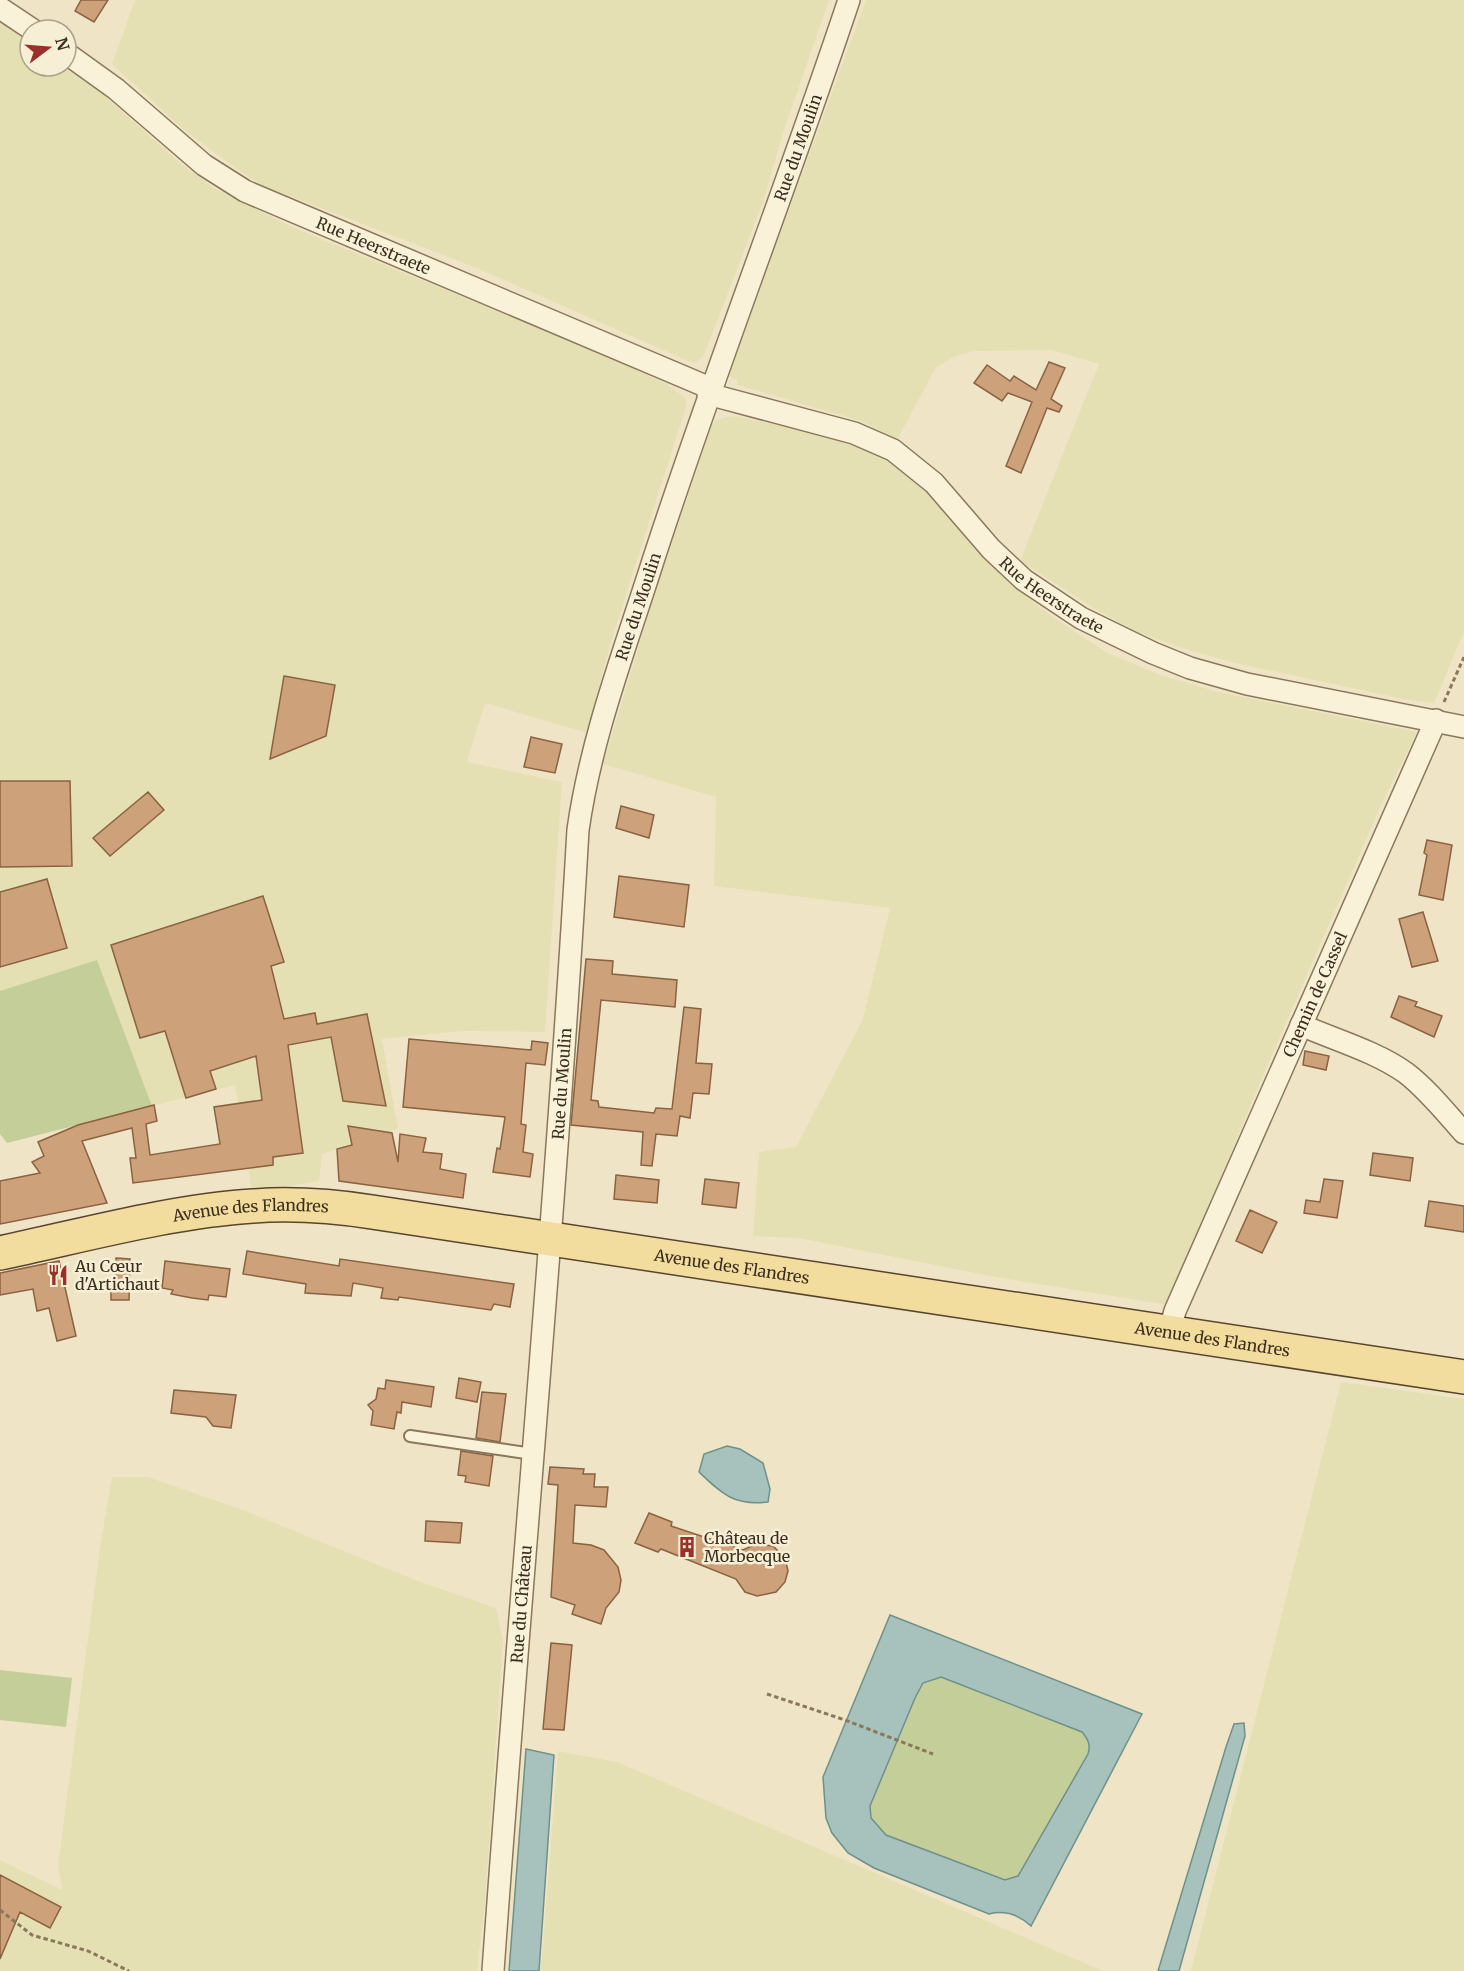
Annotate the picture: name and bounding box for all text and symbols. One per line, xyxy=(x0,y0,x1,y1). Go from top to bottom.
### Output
north arrow xyxy=(18,18,78,78)
text: N xyxy=(51,35,74,53)
street label: Rue du Moulin xyxy=(770,91,826,204)
street label: Rue Heerstraete xyxy=(313,212,434,278)
street label: Rue du Moulin xyxy=(611,550,665,663)
street label: Rue Heerstraete xyxy=(995,552,1107,637)
street label: Chemin de Cassel xyxy=(1278,928,1351,1060)
street label: Rue du Moulin xyxy=(547,1027,575,1140)
street label: Avenue des Flandres xyxy=(170,1195,330,1226)
street label: Avenue des Flandres xyxy=(652,1245,811,1288)
place label: Au Cœur d'Artichaut xyxy=(74,1256,161,1294)
restaurant icon: Au Cœur d'Artichaut xyxy=(46,1263,70,1287)
street label: Avenue des Flandres xyxy=(1133,1317,1292,1361)
place label: Château de Morbecque xyxy=(704,1528,790,1566)
building icon: Château de Morbecque xyxy=(675,1535,699,1559)
street label: Rue du Château xyxy=(506,1544,536,1664)

